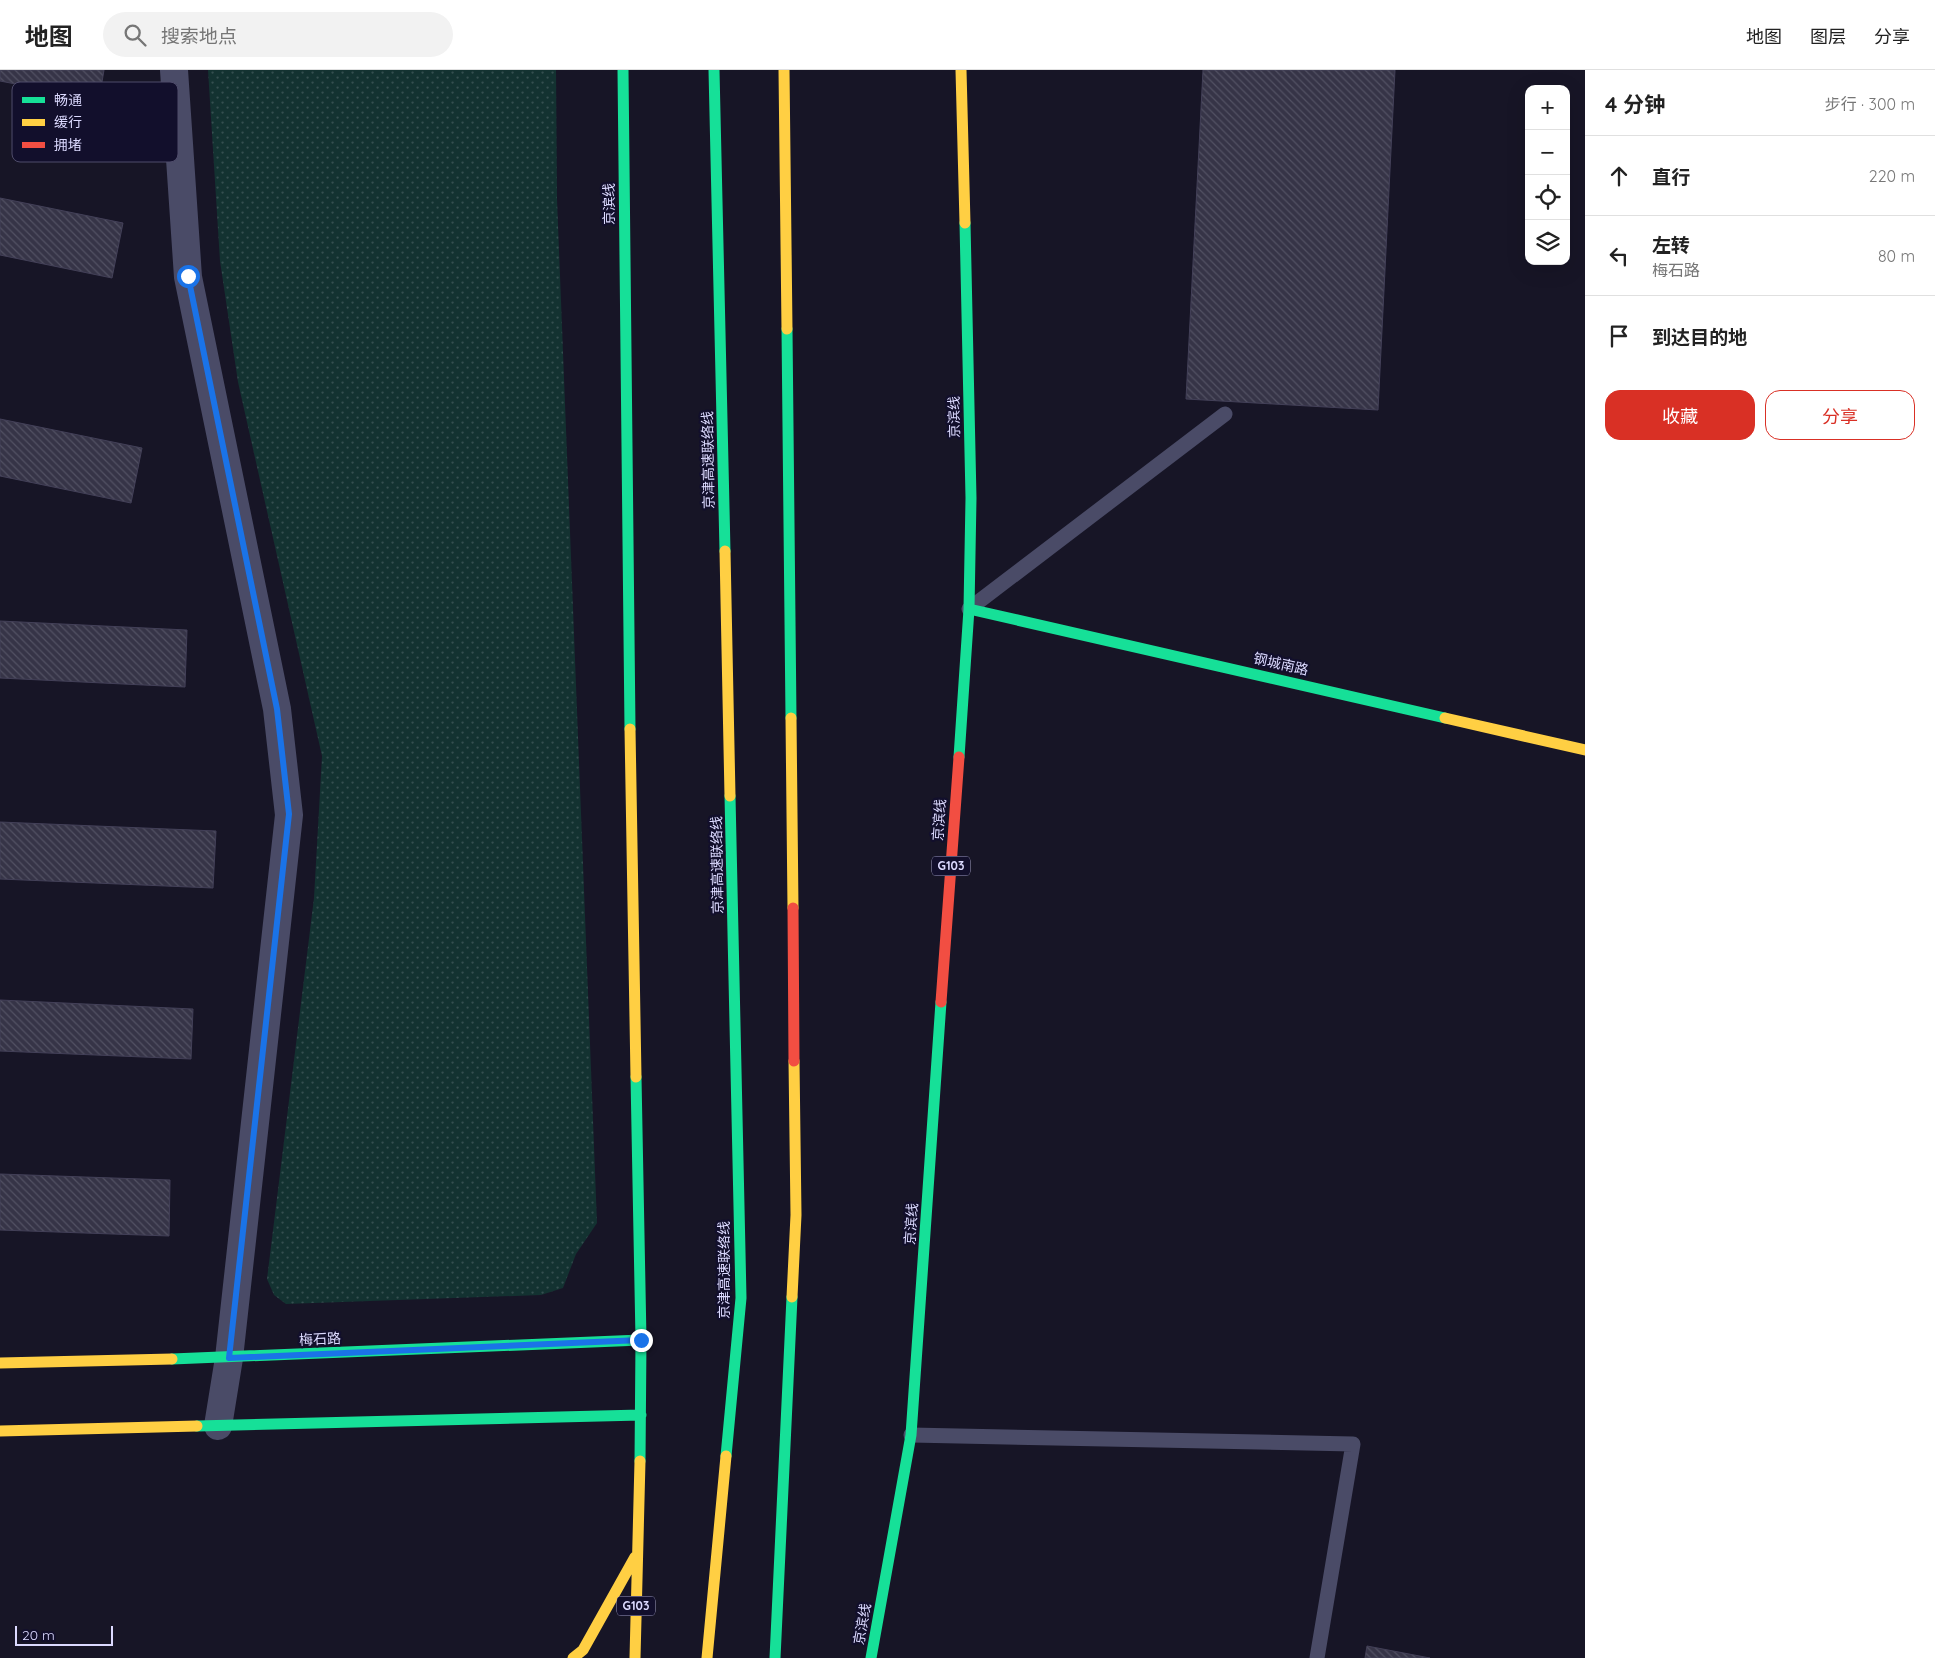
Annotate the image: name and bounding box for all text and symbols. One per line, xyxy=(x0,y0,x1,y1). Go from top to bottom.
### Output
search box xyxy=(103,12,453,57)
text: 地图 xyxy=(25,21,73,51)
icon: search xyxy=(121,21,149,49)
text: 搜索地点 xyxy=(161,24,237,48)
text: 地图 xyxy=(1746,25,1782,48)
text: 图层 xyxy=(1810,25,1846,48)
text: 分享 xyxy=(1874,25,1910,48)
legend xyxy=(12,82,178,162)
map controls xyxy=(1525,85,1570,265)
button: + xyxy=(1525,85,1570,130)
text: 畅通 xyxy=(54,91,82,109)
text: 4 分钟 xyxy=(1605,91,1665,117)
text: 步行 · 300 m xyxy=(1825,94,1915,114)
text: 缓行 xyxy=(54,113,82,131)
button: − xyxy=(1525,130,1570,175)
text: 拥堵 xyxy=(54,136,82,154)
icon: ahead xyxy=(1605,162,1633,190)
text: 直行 xyxy=(1652,165,1690,189)
text: 220 m xyxy=(1869,166,1915,186)
button: locate xyxy=(1525,175,1570,220)
street label: 京滨线 xyxy=(600,183,618,225)
button: layers xyxy=(1525,220,1570,265)
text: 左转 xyxy=(1652,233,1690,257)
icon: left xyxy=(1605,242,1633,270)
text: 80 m xyxy=(1878,246,1915,266)
text: 梅石路 xyxy=(1652,260,1700,280)
route start xyxy=(177,265,200,288)
icon: arrive xyxy=(1605,322,1633,350)
text: 到达目的地 xyxy=(1652,325,1747,349)
button: 收藏 xyxy=(1605,390,1755,440)
button: 分享 xyxy=(1765,390,1915,440)
street label: 京滨线 xyxy=(945,396,963,438)
street label: 京津高速联络线 xyxy=(698,411,718,509)
street label: 钢城南路 xyxy=(1252,649,1310,679)
street label: 京滨线 xyxy=(929,798,949,842)
street label: 京津高速联络线 xyxy=(707,816,727,914)
road number: G103 xyxy=(932,856,970,876)
street label: 京滨线 xyxy=(901,1202,921,1246)
street label: 京津高速联络线 xyxy=(715,1221,733,1319)
street label: 梅石路 xyxy=(299,1329,341,1349)
route end xyxy=(630,1329,653,1352)
road number: G103 xyxy=(617,1596,655,1615)
street label: 京滨线 xyxy=(849,1602,875,1646)
scale bar xyxy=(15,1623,112,1646)
text: 20 m xyxy=(22,1626,55,1644)

